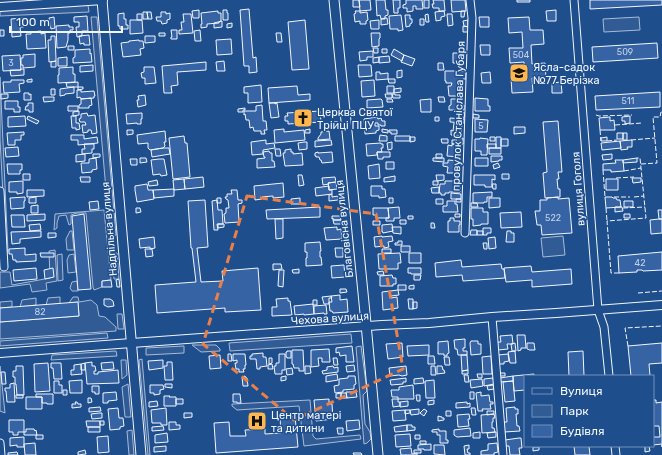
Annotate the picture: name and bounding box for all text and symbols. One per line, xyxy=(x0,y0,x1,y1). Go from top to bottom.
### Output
scale bar xyxy=(10,8,122,34)
text: 100 m xyxy=(16,15,50,29)
street label: провулок Станіслава Губаря xyxy=(449,41,468,191)
house number: 509 xyxy=(617,47,633,57)
house number: 504 xyxy=(513,50,530,60)
house number: 3 xyxy=(8,58,14,68)
place label: Ясла-садок №77 Берізка xyxy=(533,61,600,87)
school or university icon: Ясла-садок №77 Берізка xyxy=(508,62,530,84)
house number: 511 xyxy=(622,96,635,106)
place label: Церква Святої Трійці ПЦУ xyxy=(317,106,393,132)
church icon: Церква Святої Трійці ПЦУ xyxy=(292,107,314,129)
house number: 5 xyxy=(478,121,484,131)
street label: вулиця Гоголя xyxy=(569,151,588,226)
street label: Благовісна вулиця xyxy=(333,179,356,279)
street label: Надпільна вулиця xyxy=(99,181,120,277)
house number: 522 xyxy=(545,213,561,223)
house number: 42 xyxy=(635,258,645,268)
house number: 82 xyxy=(34,307,46,317)
street label: Чехова вулиця xyxy=(291,309,370,328)
legend xyxy=(524,375,654,447)
text: Вулиця xyxy=(560,384,602,398)
text: Парк xyxy=(560,404,589,418)
place label: Центр матері та дитини xyxy=(271,409,341,435)
hospital icon: Центр матері та дитини xyxy=(246,410,268,432)
text: Будівля xyxy=(560,424,605,438)

